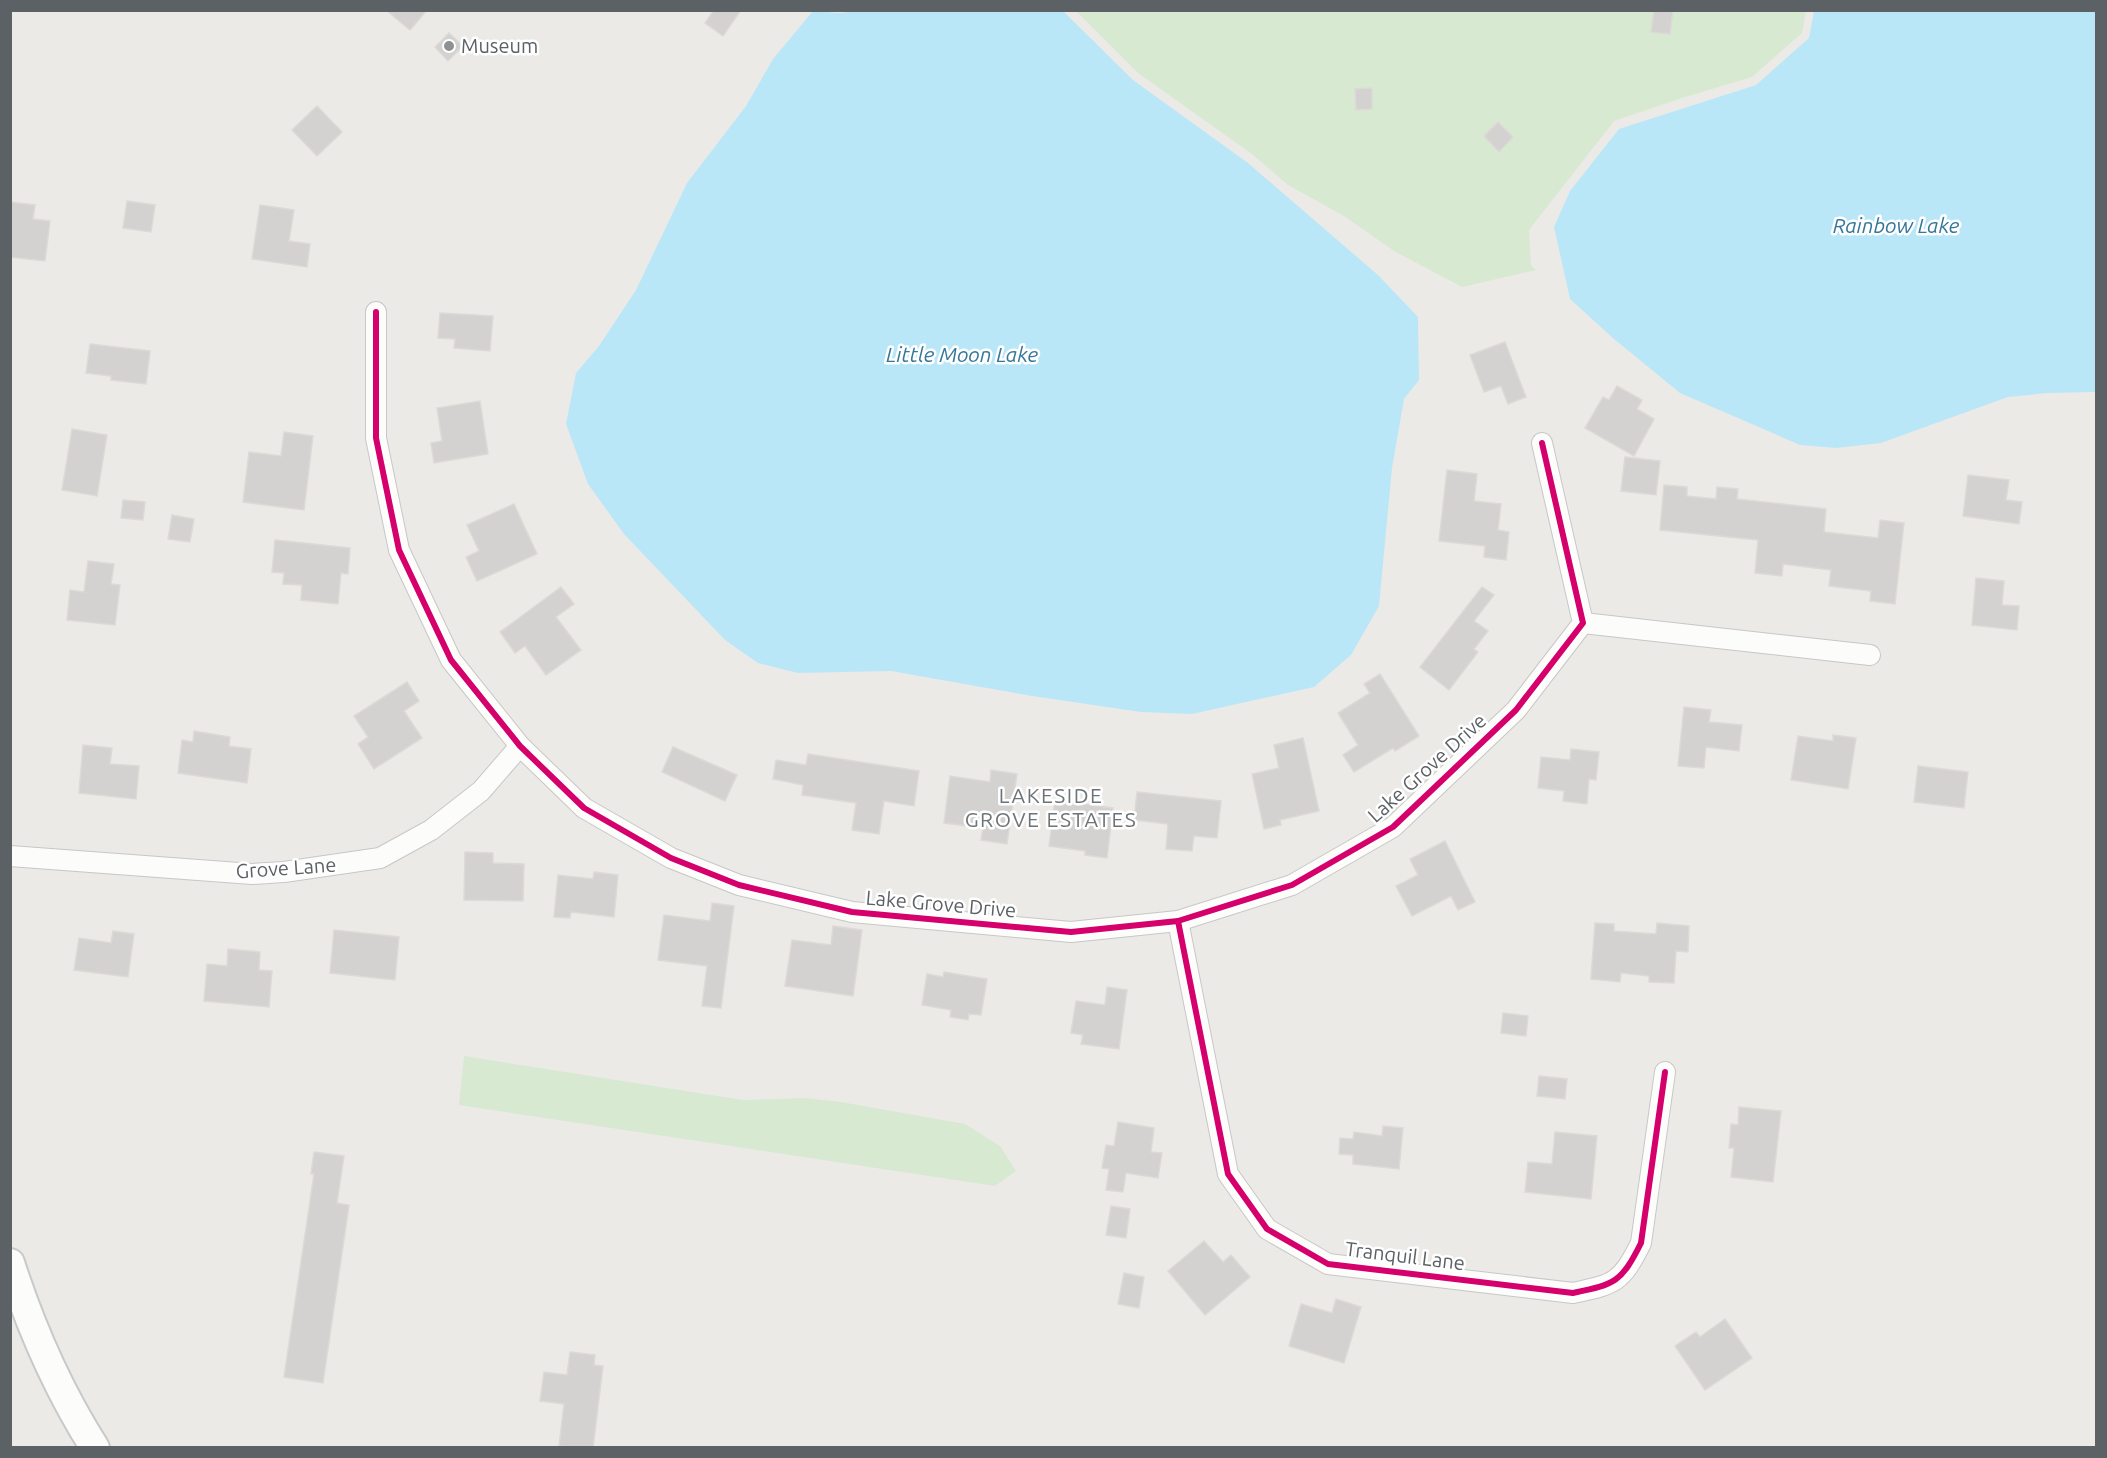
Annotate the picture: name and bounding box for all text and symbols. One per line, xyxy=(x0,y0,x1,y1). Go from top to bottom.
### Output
place label: Museum xyxy=(461,34,538,57)
marker: Museum xyxy=(442,39,456,53)
water label: Rainbow Lake xyxy=(1833,213,1960,237)
water label: Little Moon Lake xyxy=(886,342,1038,366)
street label: Lake Grove Drive xyxy=(1363,709,1490,827)
district label: LAKESIDE GROVE ESTATES xyxy=(965,783,1137,831)
street label: Grove Lane xyxy=(235,853,337,882)
street label: Lake Grove Drive xyxy=(865,885,1017,922)
street label: Tranquil Lane xyxy=(1344,1237,1466,1274)

